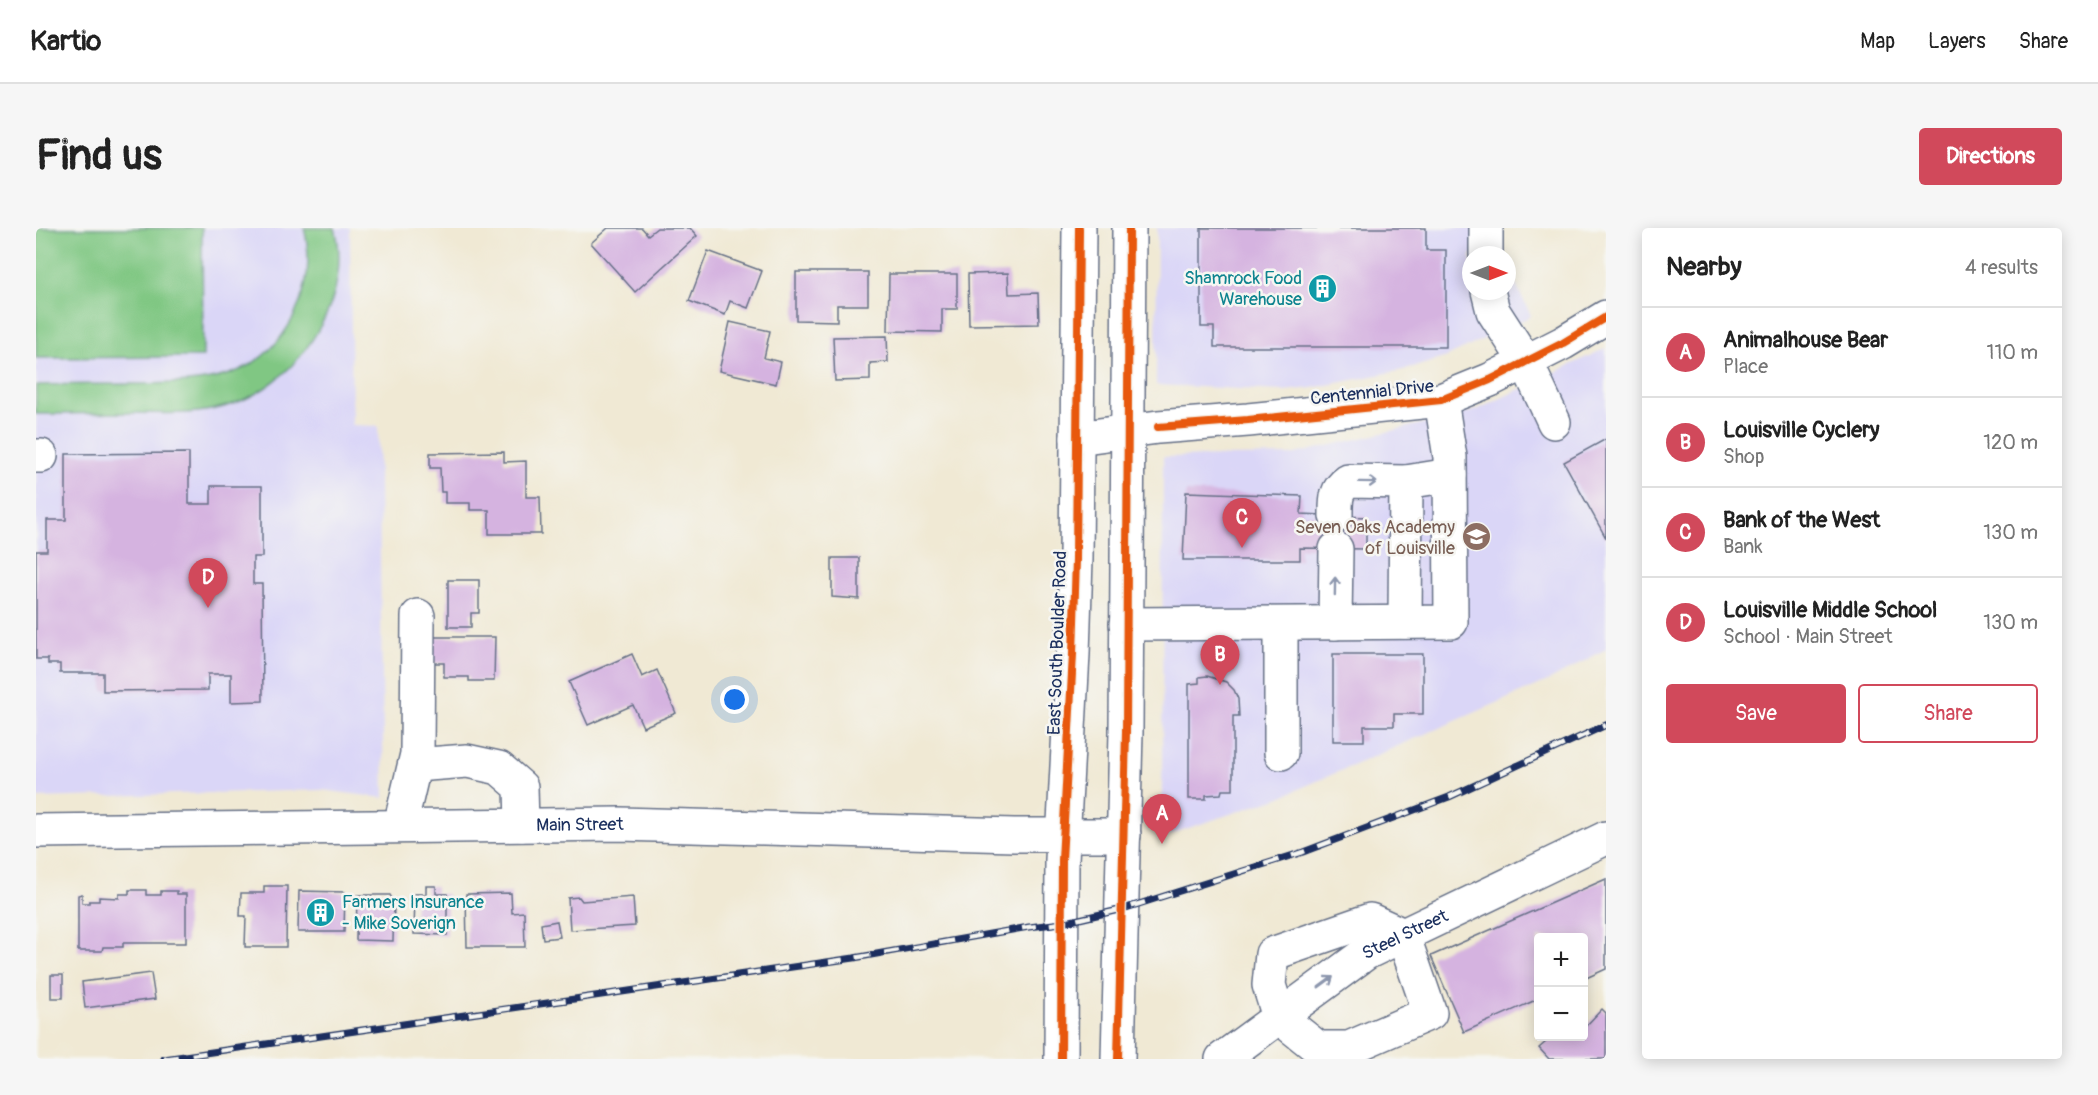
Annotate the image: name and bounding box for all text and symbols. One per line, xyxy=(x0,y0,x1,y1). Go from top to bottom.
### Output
text: Kartio xyxy=(30,24,101,59)
text: Map xyxy=(1860,28,1895,55)
text: Layers xyxy=(1928,28,1986,55)
text: Share xyxy=(2019,28,2068,55)
button: Directions xyxy=(1919,128,2062,185)
text: Find us xyxy=(36,130,162,182)
north arrow xyxy=(1462,246,1516,300)
text: Nearby xyxy=(1666,251,1742,283)
text: 4 results xyxy=(1965,255,2038,280)
place label: Shamrock Food Warehouse xyxy=(1184,267,1302,311)
building icon: Shamrock Food Warehouse xyxy=(1307,272,1339,304)
text: Animalhouse Bear xyxy=(1723,326,1888,354)
text: A xyxy=(1679,340,1692,365)
text: 110 m xyxy=(1987,340,2038,365)
text: Place xyxy=(1723,354,1768,379)
street label: Centennial Drive xyxy=(1309,375,1435,410)
text: Louisville Cyclery xyxy=(1723,416,1879,444)
text: B xyxy=(1680,430,1691,455)
text: 120 m xyxy=(1983,430,2038,455)
text: Shop xyxy=(1723,444,1764,469)
one-way arrow xyxy=(1357,476,1377,487)
pin: C xyxy=(1222,498,1262,548)
text: Bank of the West xyxy=(1723,506,1880,534)
place label: Seven Oaks Academy of Louisville xyxy=(1295,516,1455,560)
text: C xyxy=(1679,520,1692,545)
text: 130 m xyxy=(1983,520,2038,545)
school or university icon: Seven Oaks Academy of Louisville xyxy=(1460,521,1492,553)
text: Bank xyxy=(1723,534,1763,559)
street label: East South Boulder Road xyxy=(1043,550,1072,736)
pin: D xyxy=(188,558,228,608)
one-way arrow xyxy=(1329,576,1341,596)
text: Louisville Middle School xyxy=(1723,596,1937,624)
text: D xyxy=(1679,610,1692,635)
text: 130 m xyxy=(1983,610,2038,635)
text: School · Main Street xyxy=(1723,624,1893,649)
pin: B xyxy=(1200,636,1240,685)
button: Save xyxy=(1666,684,1846,743)
button: Share xyxy=(1858,684,2038,743)
your location xyxy=(720,685,749,714)
pin: A xyxy=(1142,794,1182,844)
street label: Main Street xyxy=(536,813,625,837)
place label: Farmers Insurance - Mike Soverign xyxy=(342,891,484,935)
building icon: Farmers Insurance - Mike Soverign xyxy=(305,896,337,928)
street label: Steel Street xyxy=(1358,904,1453,965)
map controls xyxy=(1534,933,1588,1041)
button: + xyxy=(1534,933,1588,987)
one-way arrow xyxy=(1318,976,1334,989)
button: − xyxy=(1534,987,1588,1041)

